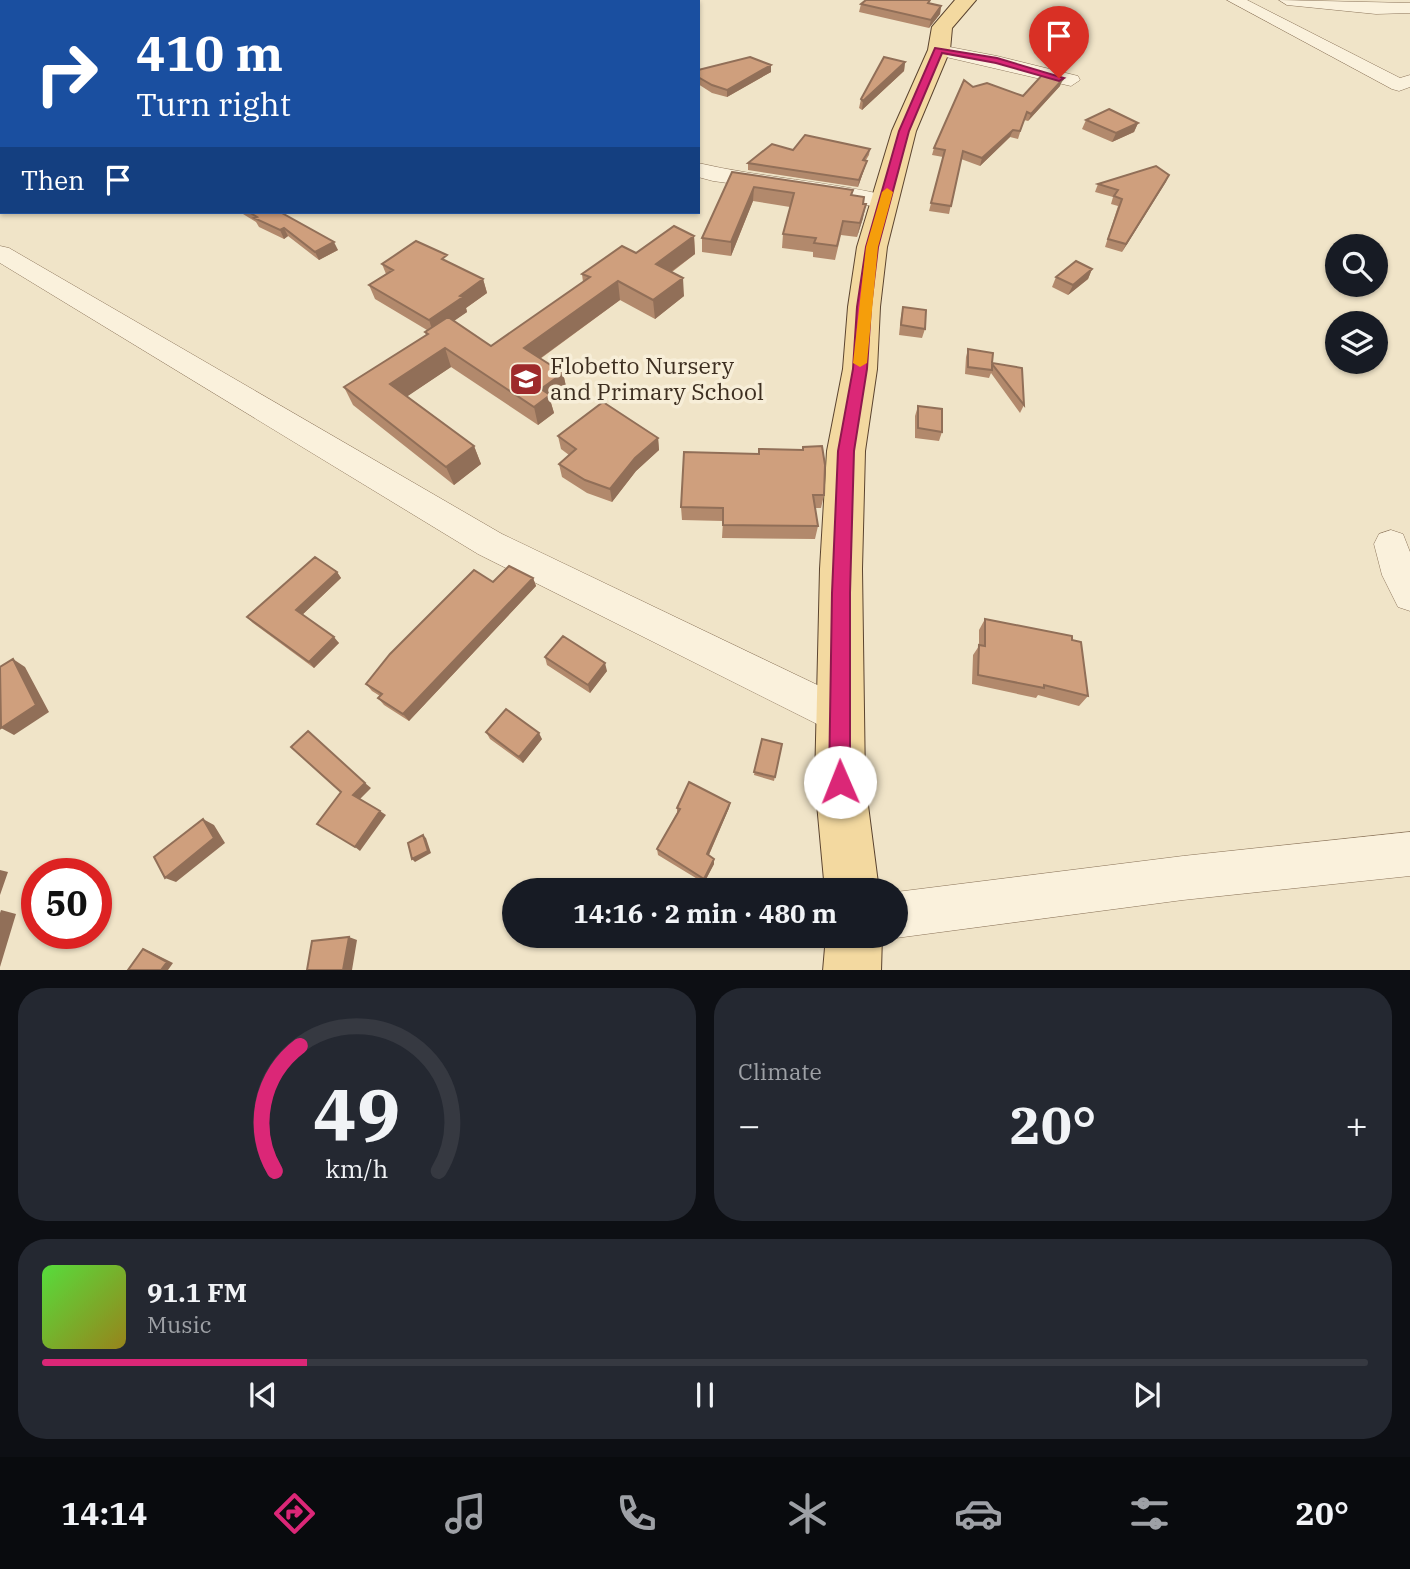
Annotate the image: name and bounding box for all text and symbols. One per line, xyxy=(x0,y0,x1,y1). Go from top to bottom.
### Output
pin xyxy=(1029,6,1089,78)
icon: arrive xyxy=(1040,17,1078,55)
text: 410 m xyxy=(136,21,283,84)
icon: right xyxy=(21,28,112,119)
text: Turn right xyxy=(136,83,291,125)
icon: arrive xyxy=(99,161,137,199)
text: Then xyxy=(21,163,85,197)
map controls xyxy=(1325,234,1388,374)
button: search xyxy=(1325,234,1388,297)
button: layers xyxy=(1325,311,1388,374)
place label: Flobetto Nursery and Primary School xyxy=(550,350,764,406)
school or university icon: Flobetto Nursery and Primary School xyxy=(507,360,545,398)
position arrow xyxy=(803,745,877,819)
speed limit sign: 50 xyxy=(21,858,112,949)
text: 14:16 · 2 min · 480 m xyxy=(573,896,837,930)
text: Climate xyxy=(738,1056,822,1086)
text: 49 xyxy=(313,1066,401,1161)
text: 20° xyxy=(1010,1091,1096,1158)
text: − xyxy=(738,1100,761,1149)
text: + xyxy=(1345,1100,1368,1149)
text: km/h xyxy=(325,1151,389,1184)
text: 91.1 FM xyxy=(147,1275,247,1309)
text: Music xyxy=(147,1309,212,1339)
icon: previous xyxy=(244,1376,282,1414)
icon: pause xyxy=(686,1376,724,1414)
icon: next xyxy=(1128,1376,1166,1414)
icon: directions xyxy=(270,1489,319,1538)
icon: music xyxy=(441,1489,490,1538)
icon: phone xyxy=(612,1489,661,1538)
icon: climate xyxy=(783,1489,832,1538)
icon: car xyxy=(954,1489,1003,1538)
icon: filters xyxy=(1125,1489,1174,1538)
text: 14:14 xyxy=(61,1492,148,1534)
text: 20° xyxy=(1296,1492,1349,1534)

